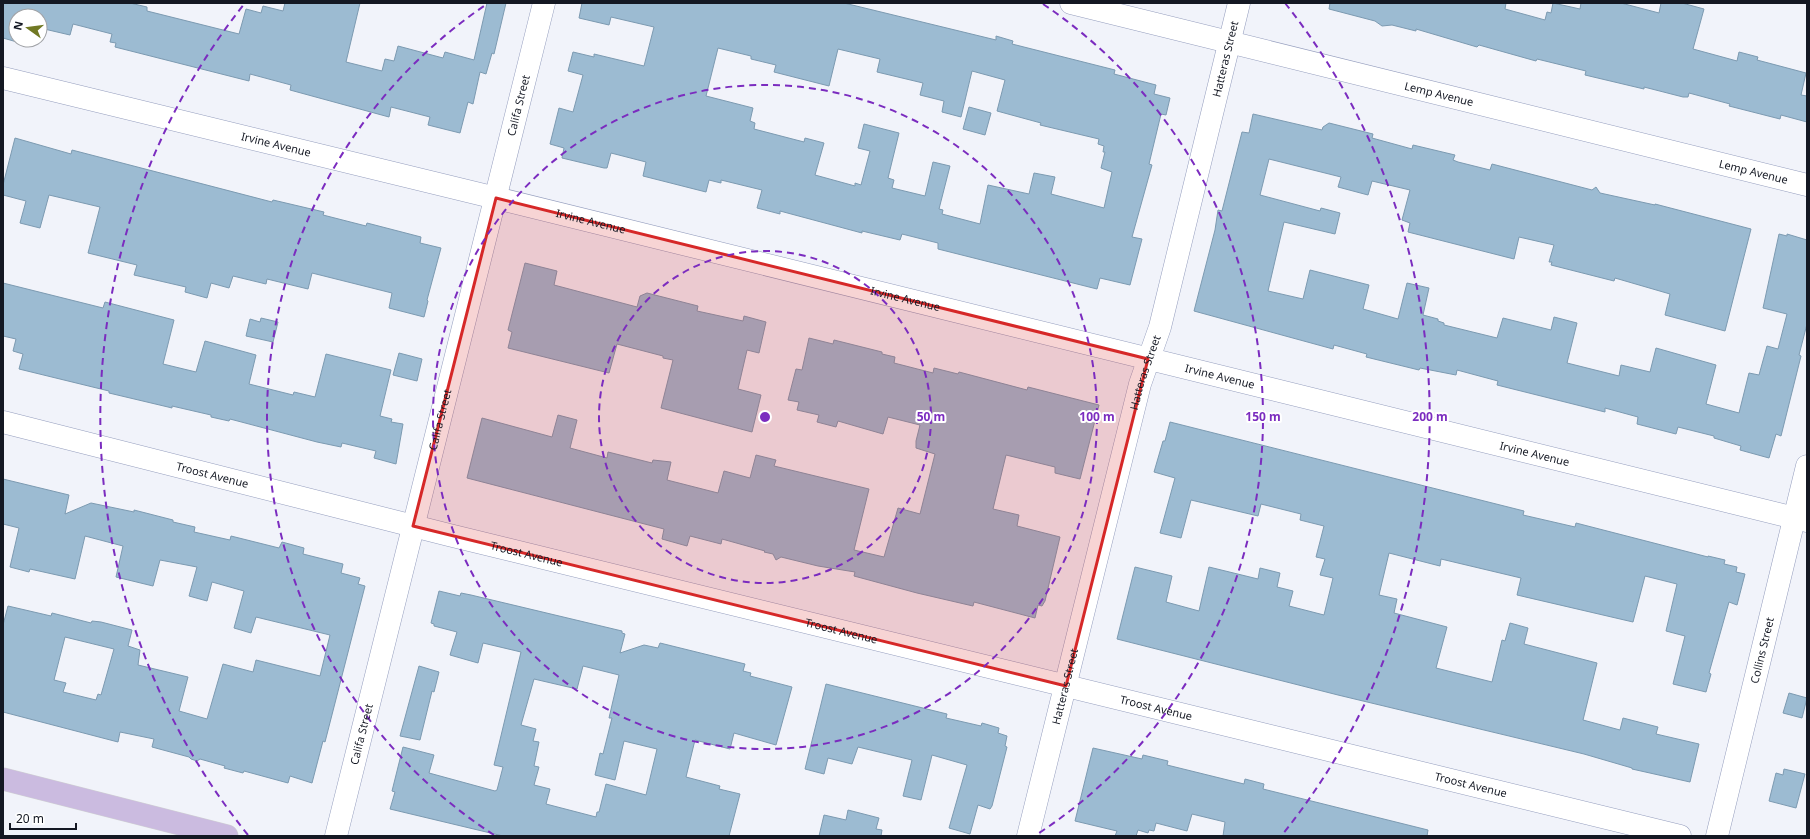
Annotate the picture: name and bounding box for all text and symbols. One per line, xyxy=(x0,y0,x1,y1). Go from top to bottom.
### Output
north arrow xyxy=(8,8,48,48)
text: N xyxy=(9,19,26,32)
street label: Hatteras Street xyxy=(1208,19,1241,98)
street label: Califa Street xyxy=(503,73,533,137)
street label: Lemp Avenue xyxy=(1403,78,1475,109)
street label: Irvine Avenue xyxy=(240,128,313,160)
street label: Lemp Avenue xyxy=(1717,156,1790,187)
street label: Irvine Avenue xyxy=(554,205,627,237)
street label: Irvine Avenue xyxy=(869,283,942,314)
street label: Hatteras Street xyxy=(1126,333,1164,412)
street label: Irvine Avenue xyxy=(1184,360,1256,392)
street label: Califa Street xyxy=(425,388,454,452)
text: 50 m xyxy=(917,408,945,425)
text: 100 m xyxy=(1079,408,1115,425)
text: 150 m xyxy=(1245,408,1281,425)
text: 200 m xyxy=(1412,408,1448,425)
centre of rings xyxy=(758,410,772,424)
street label: Irvine Avenue xyxy=(1498,438,1571,469)
street label: Troost Avenue xyxy=(175,458,250,491)
street label: Troost Avenue xyxy=(489,537,564,570)
street label: Troost Avenue xyxy=(804,614,879,647)
street label: Collins Street xyxy=(1746,616,1777,685)
street label: Hatteras Street xyxy=(1048,647,1081,726)
street label: Troost Avenue xyxy=(1118,691,1194,723)
street label: Califa Street xyxy=(346,702,376,766)
street label: Troost Avenue xyxy=(1433,768,1509,800)
scale bar xyxy=(10,805,76,831)
text: 20 m xyxy=(16,810,44,827)

